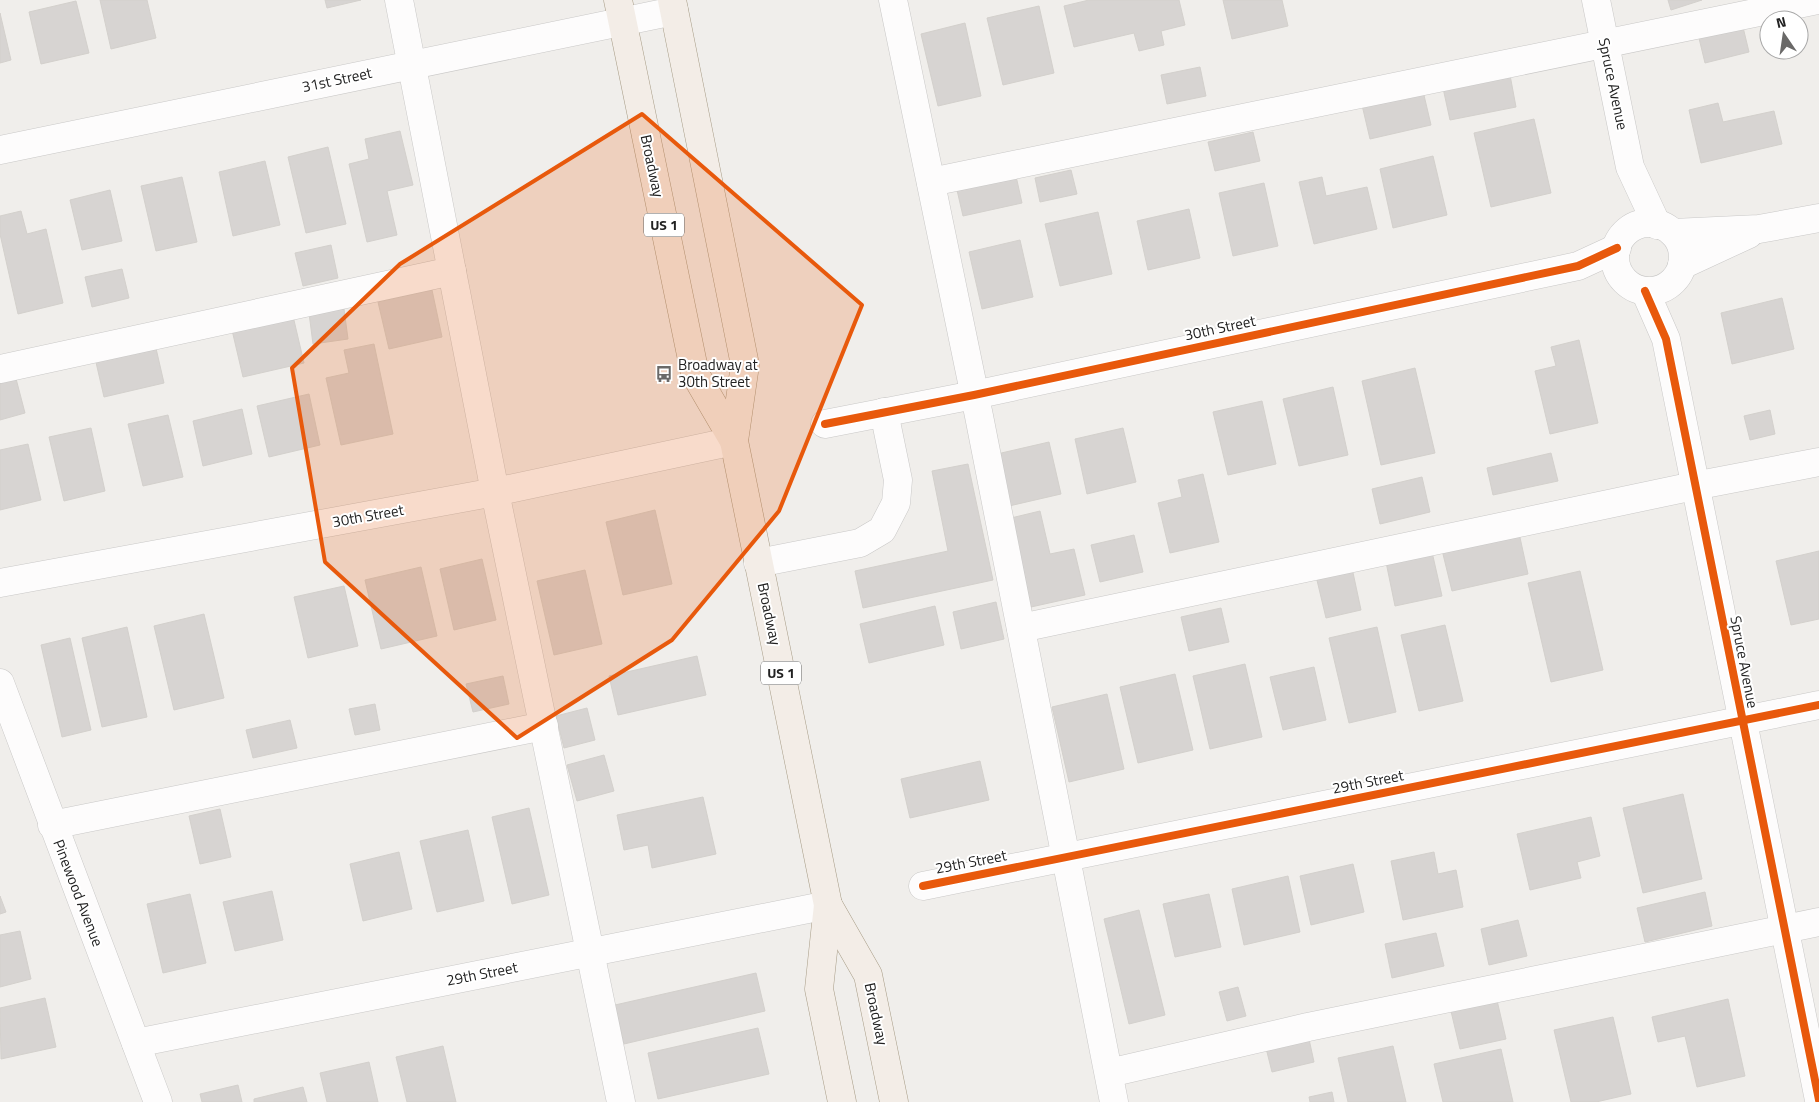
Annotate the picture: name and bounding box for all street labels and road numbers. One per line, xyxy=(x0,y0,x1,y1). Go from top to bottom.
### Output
street label: Spruce Avenue xyxy=(1593,36,1634,132)
street label: 31st Street xyxy=(300,61,375,98)
street label: Broadway xyxy=(635,132,670,199)
road number: US 1 xyxy=(644,214,684,236)
street label: 30th Street xyxy=(1182,309,1258,346)
street label: 30th Street xyxy=(330,498,406,533)
street label: Broadway xyxy=(752,580,787,647)
street label: Spruce Avenue xyxy=(1724,614,1765,710)
road number: US 1 xyxy=(761,661,801,684)
street label: 29th Street xyxy=(1330,763,1406,800)
street label: Pinewood Avenue xyxy=(47,836,109,950)
street label: 29th Street xyxy=(933,843,1009,880)
street label: 29th Street xyxy=(444,955,520,992)
street label: Broadway xyxy=(859,980,894,1047)

